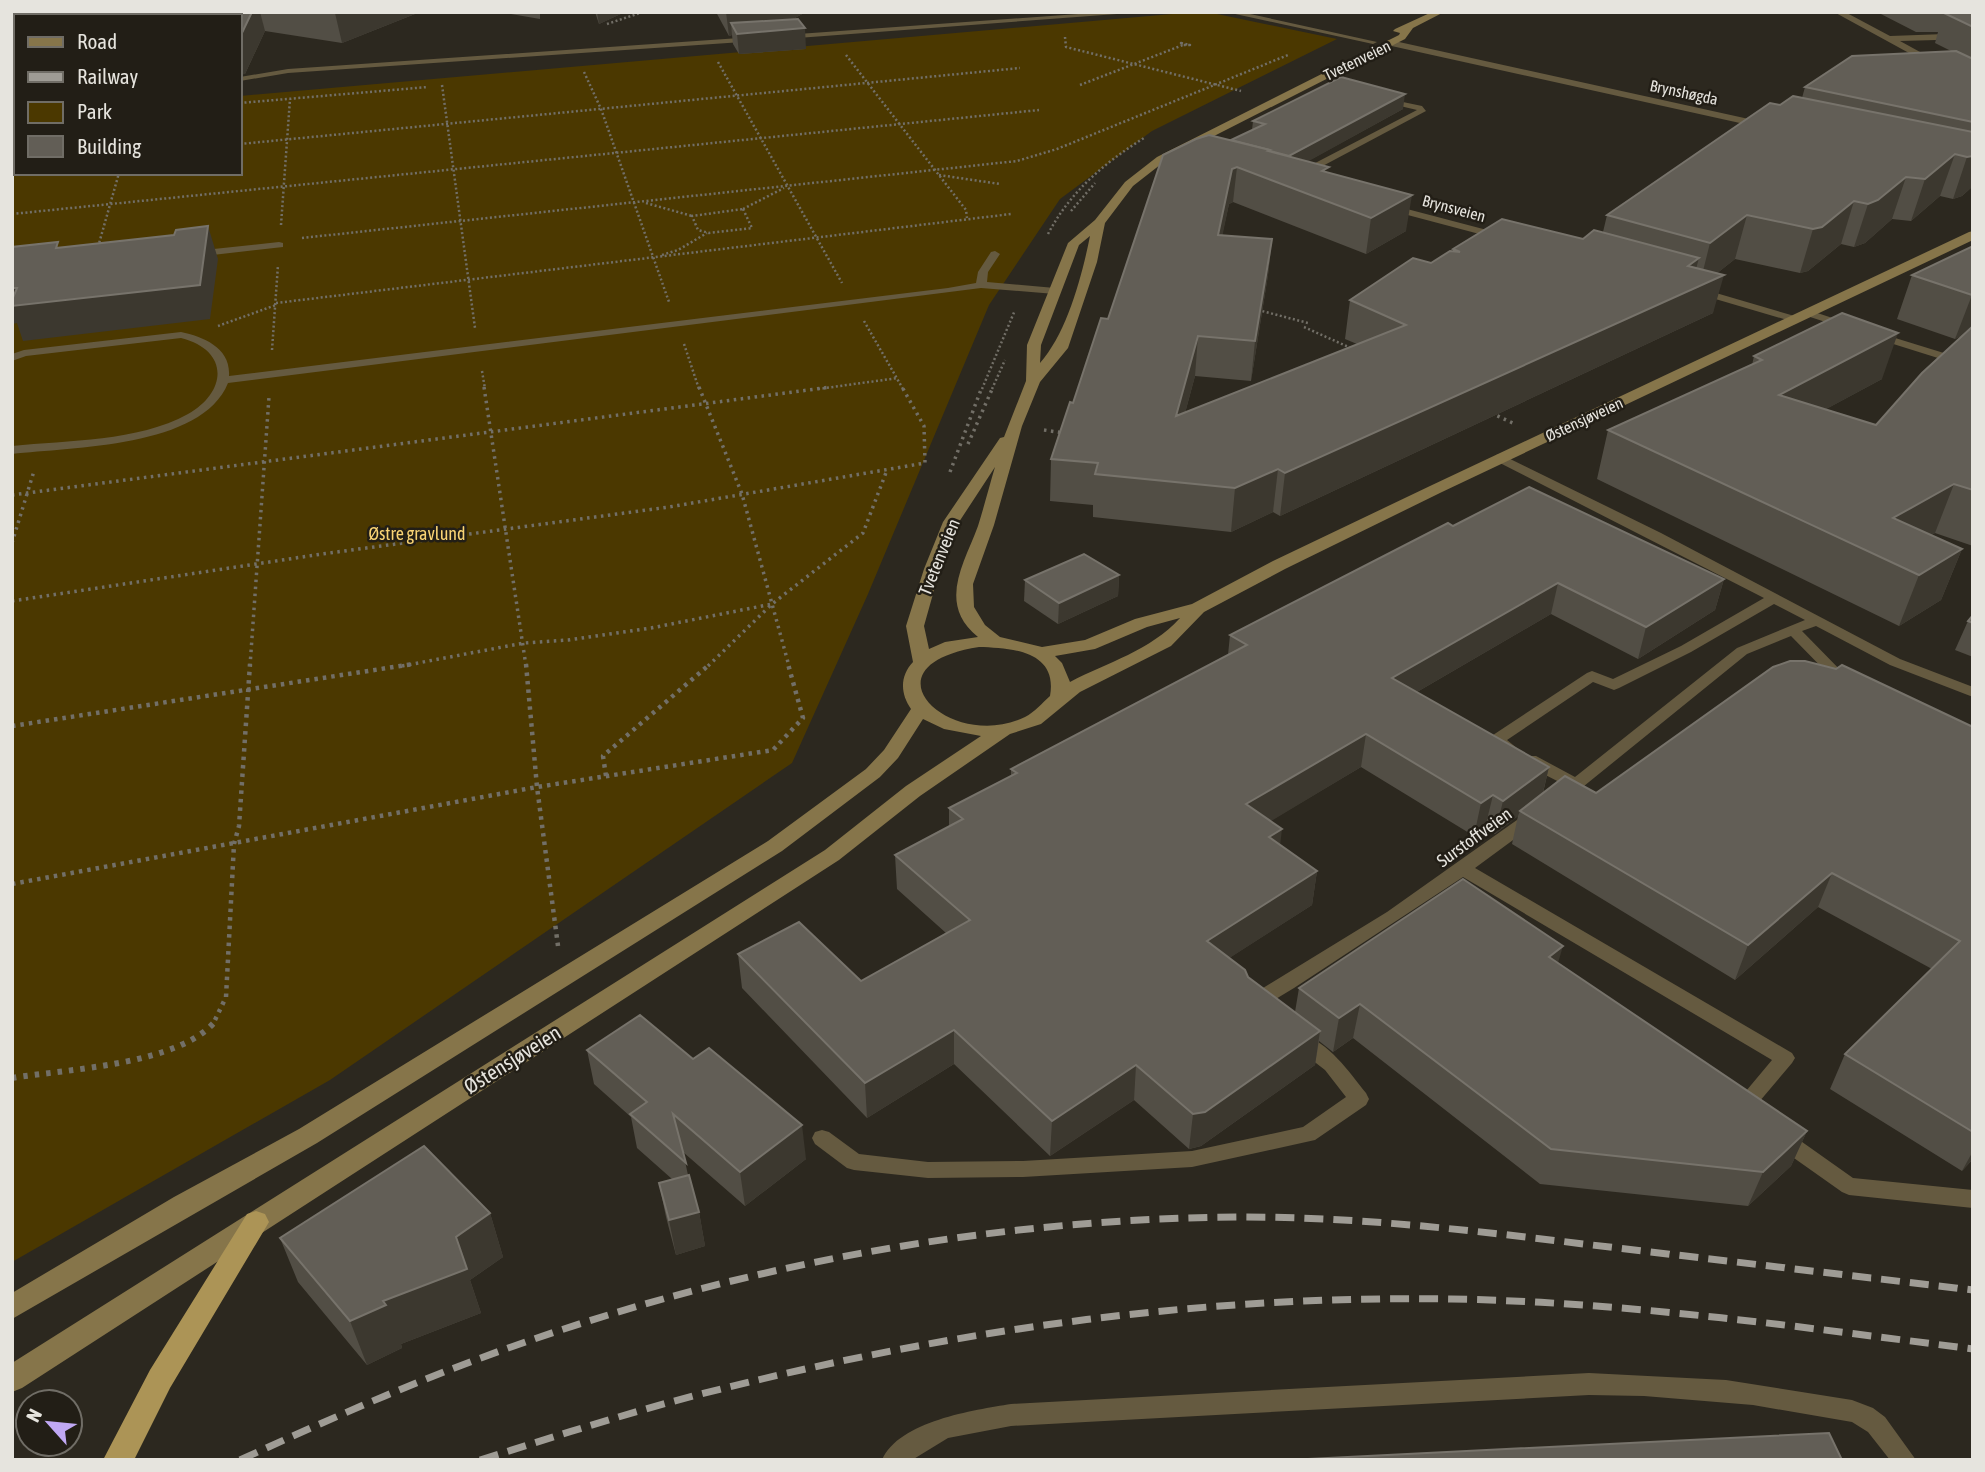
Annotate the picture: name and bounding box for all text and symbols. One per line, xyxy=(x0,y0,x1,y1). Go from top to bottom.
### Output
legend xyxy=(14,14,242,175)
text: Road xyxy=(77,29,117,53)
street label: Tvetenveien xyxy=(1321,36,1393,84)
text: Railway xyxy=(77,64,139,88)
street label: Brynshøgda xyxy=(1648,76,1720,109)
text: Park xyxy=(77,99,112,123)
text: Building xyxy=(77,134,141,158)
street label: Brynsveien xyxy=(1420,191,1488,226)
street label: Østensjøveien xyxy=(1542,393,1626,446)
street label: Tvetenveien xyxy=(914,516,964,598)
park label: Østre gravlund xyxy=(368,523,466,544)
street label: Surstoffveien xyxy=(1432,803,1516,871)
street label: Østensjøveien xyxy=(459,1020,565,1098)
north arrow xyxy=(14,1388,84,1458)
text: N xyxy=(22,1405,46,1425)

